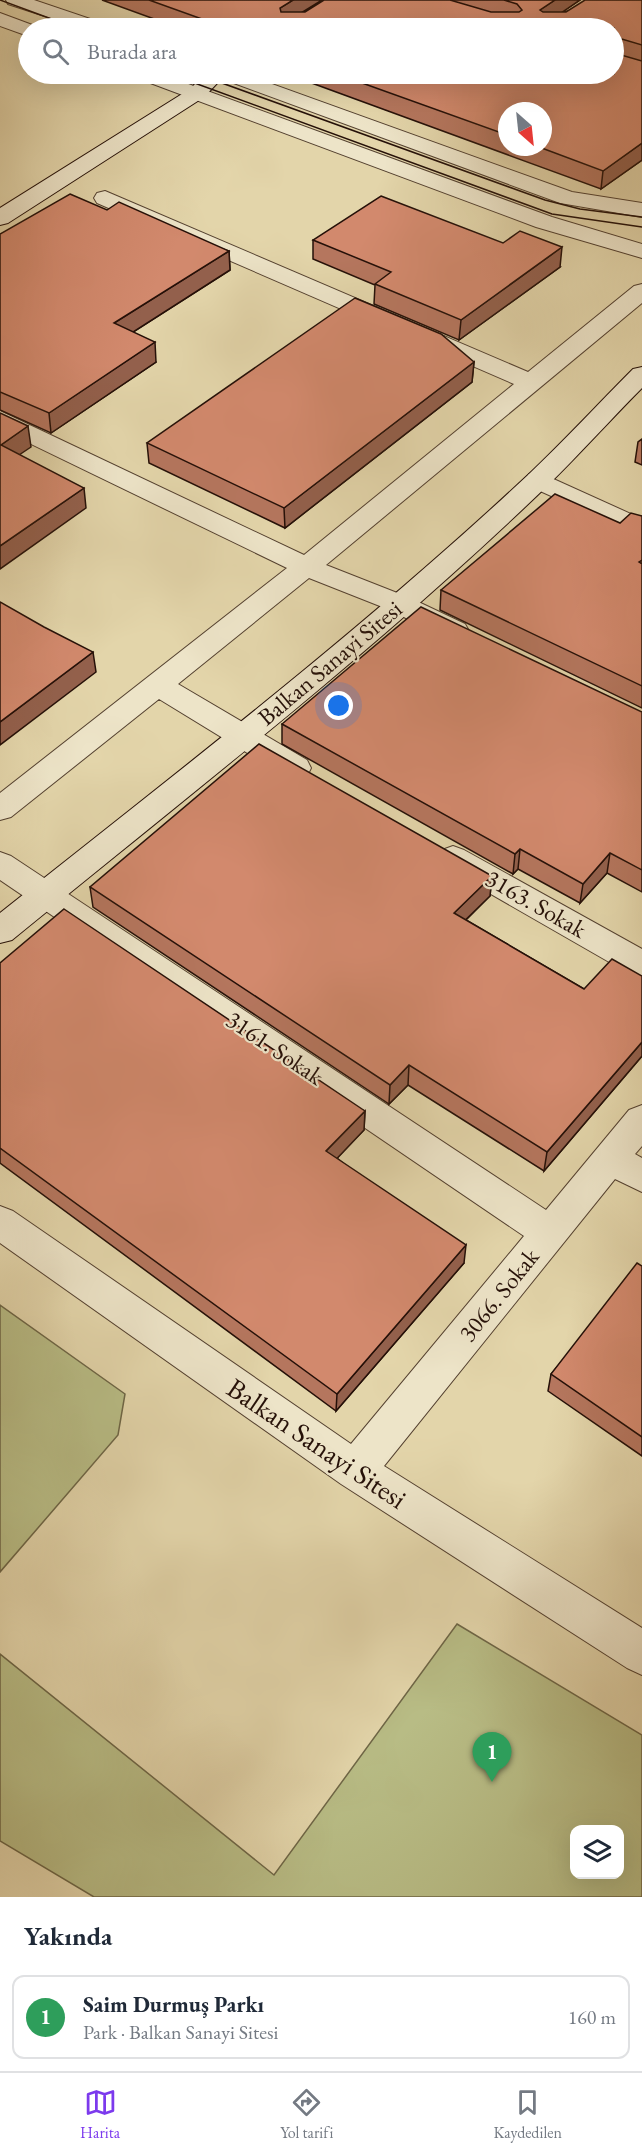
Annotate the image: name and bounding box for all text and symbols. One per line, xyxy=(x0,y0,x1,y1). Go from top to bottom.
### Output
search box xyxy=(18,18,624,84)
icon: search xyxy=(39,35,72,68)
text: Burada ara xyxy=(87,37,177,66)
north arrow xyxy=(498,102,552,156)
street label: Balkan Sanayi Sitesi xyxy=(251,593,408,732)
your location xyxy=(324,691,353,720)
street label: 3163. Sokak xyxy=(480,862,593,945)
street label: 3161. Sokak xyxy=(221,1004,331,1092)
street label: 3066. Sokak xyxy=(452,1241,546,1348)
street label: Balkan Sanayi Sitesi xyxy=(220,1370,414,1516)
pin: 1 xyxy=(472,1732,512,1782)
map controls xyxy=(570,1825,624,1879)
button: layers xyxy=(570,1825,624,1879)
text: Yakında xyxy=(24,1919,112,1953)
text: Saim Durmuş Parkı xyxy=(83,1990,264,2019)
text: 1 xyxy=(40,2004,51,2030)
text: 160 m xyxy=(568,2004,616,2030)
text: Park · Balkan Sanayi Sitesi xyxy=(83,2019,278,2045)
tab: Harita xyxy=(80,2086,120,2143)
tab: Yol tarifi xyxy=(280,2086,333,2143)
tab: Kaydedilen xyxy=(493,2086,562,2143)

